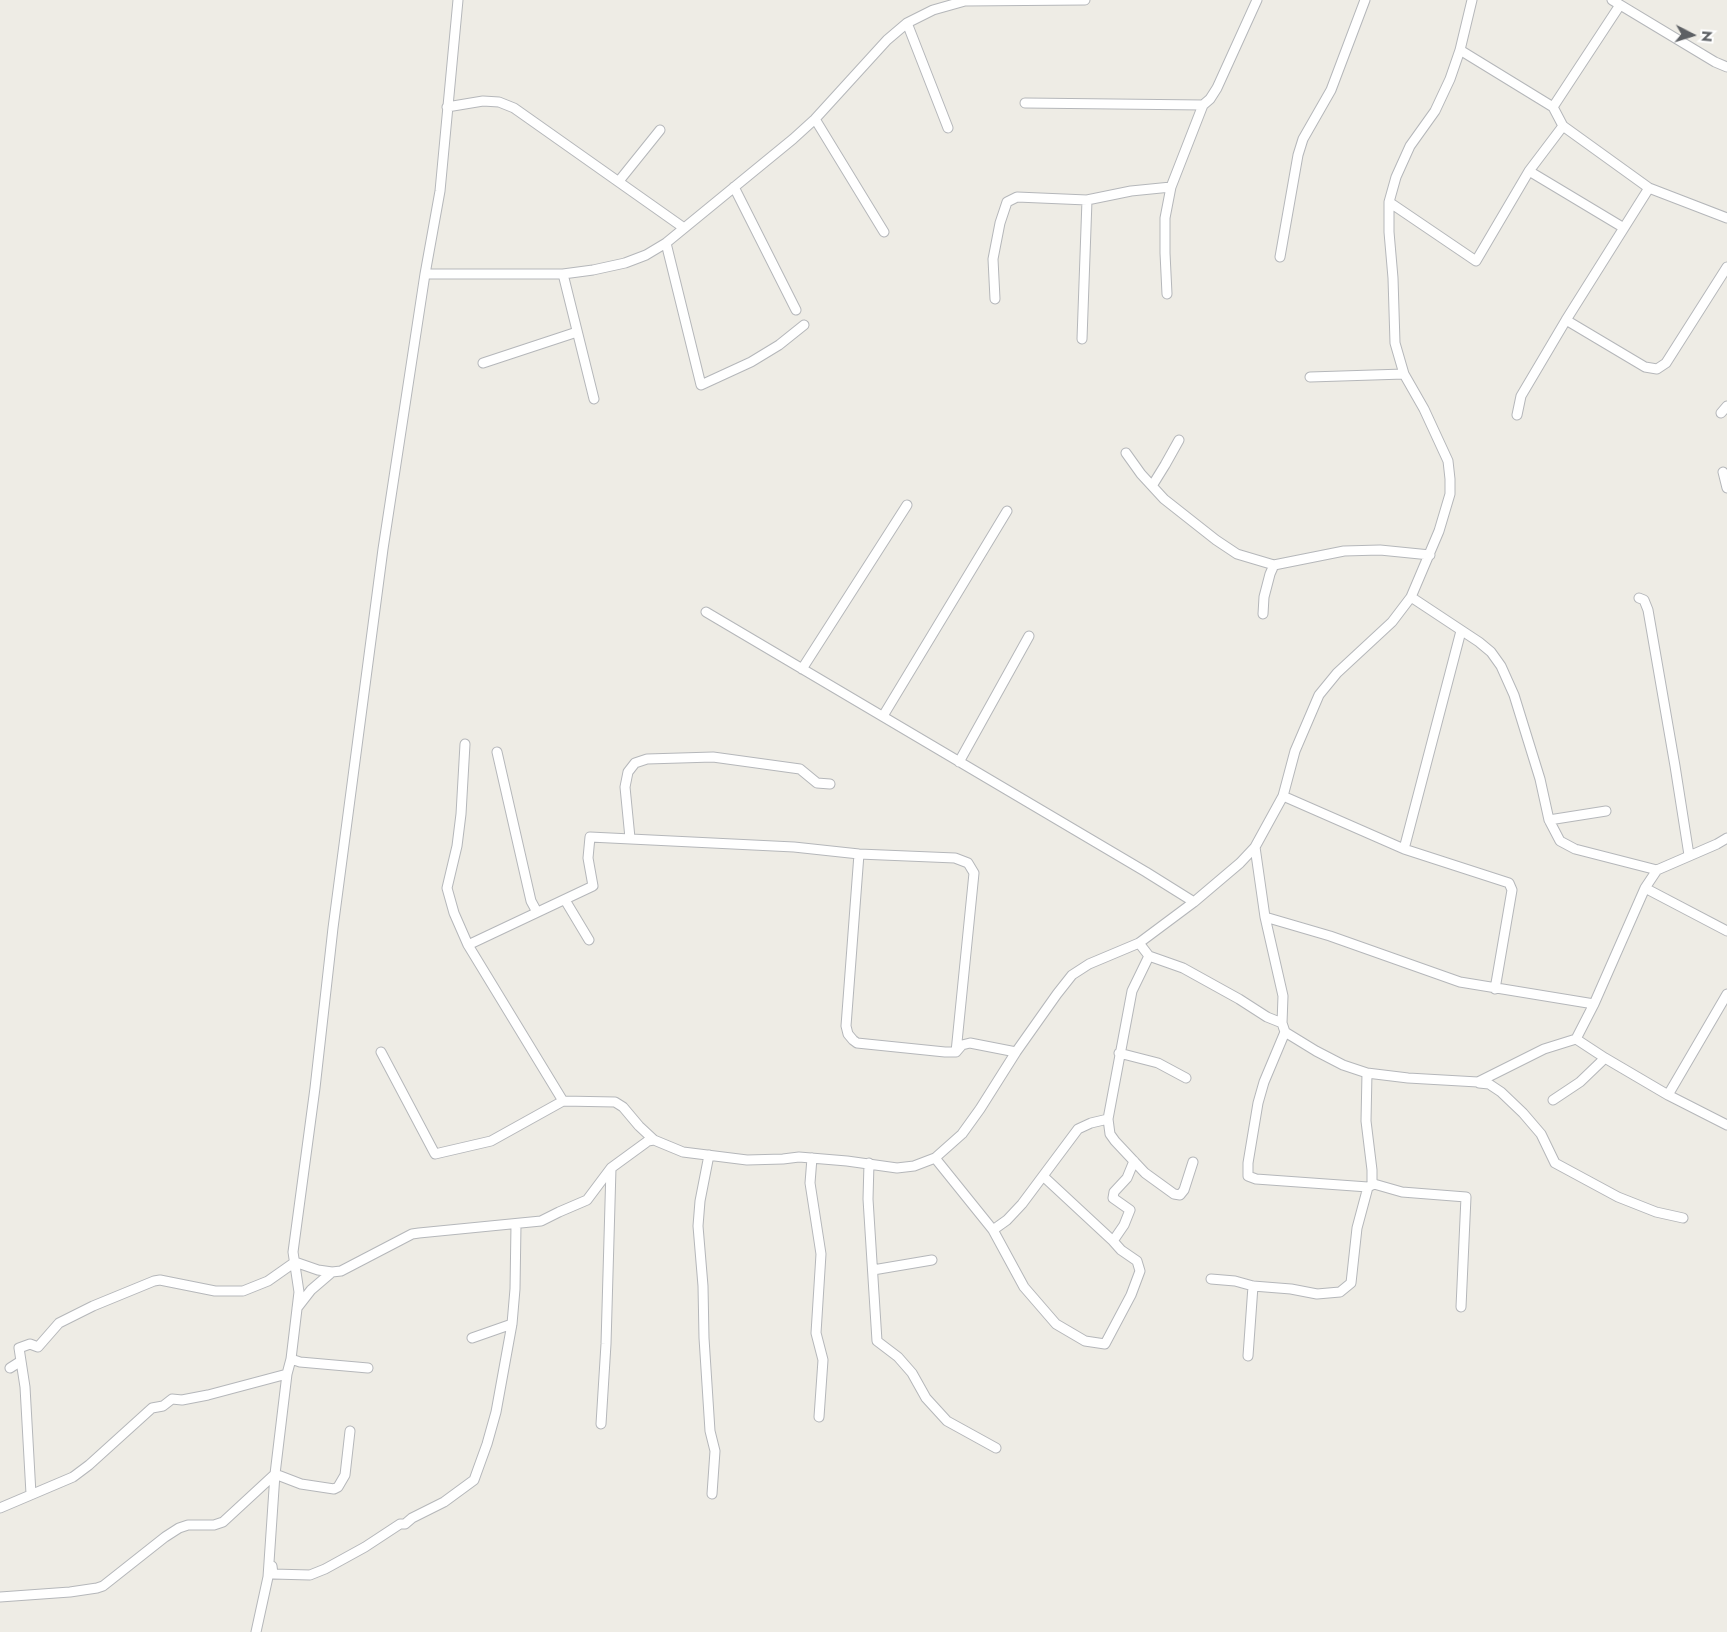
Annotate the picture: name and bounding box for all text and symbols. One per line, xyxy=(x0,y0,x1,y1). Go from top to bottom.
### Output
north arrow xyxy=(1667,10,1717,60)
text: N xyxy=(1696,30,1717,43)

